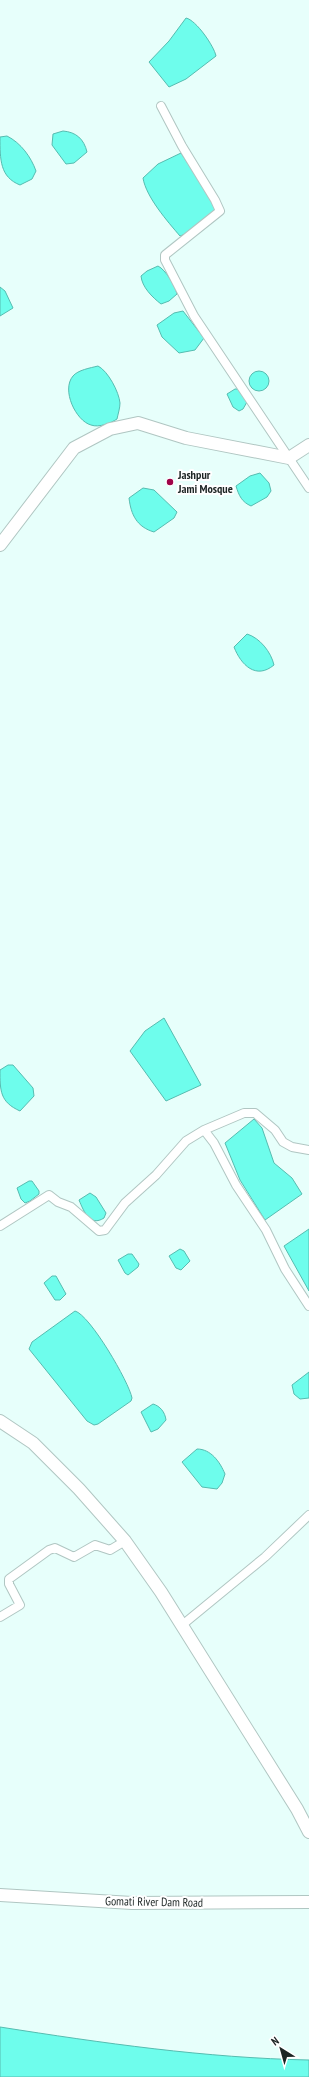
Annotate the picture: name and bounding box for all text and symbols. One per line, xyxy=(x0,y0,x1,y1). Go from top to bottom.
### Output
place label: Jashpur Jami Mosque xyxy=(177,467,233,496)
marker: Jashpur Jami Mosque xyxy=(165,477,175,487)
street label: Gomati River Dam Road xyxy=(105,1893,203,1910)
north arrow xyxy=(261,2029,301,2069)
text: N xyxy=(268,2034,282,2048)

